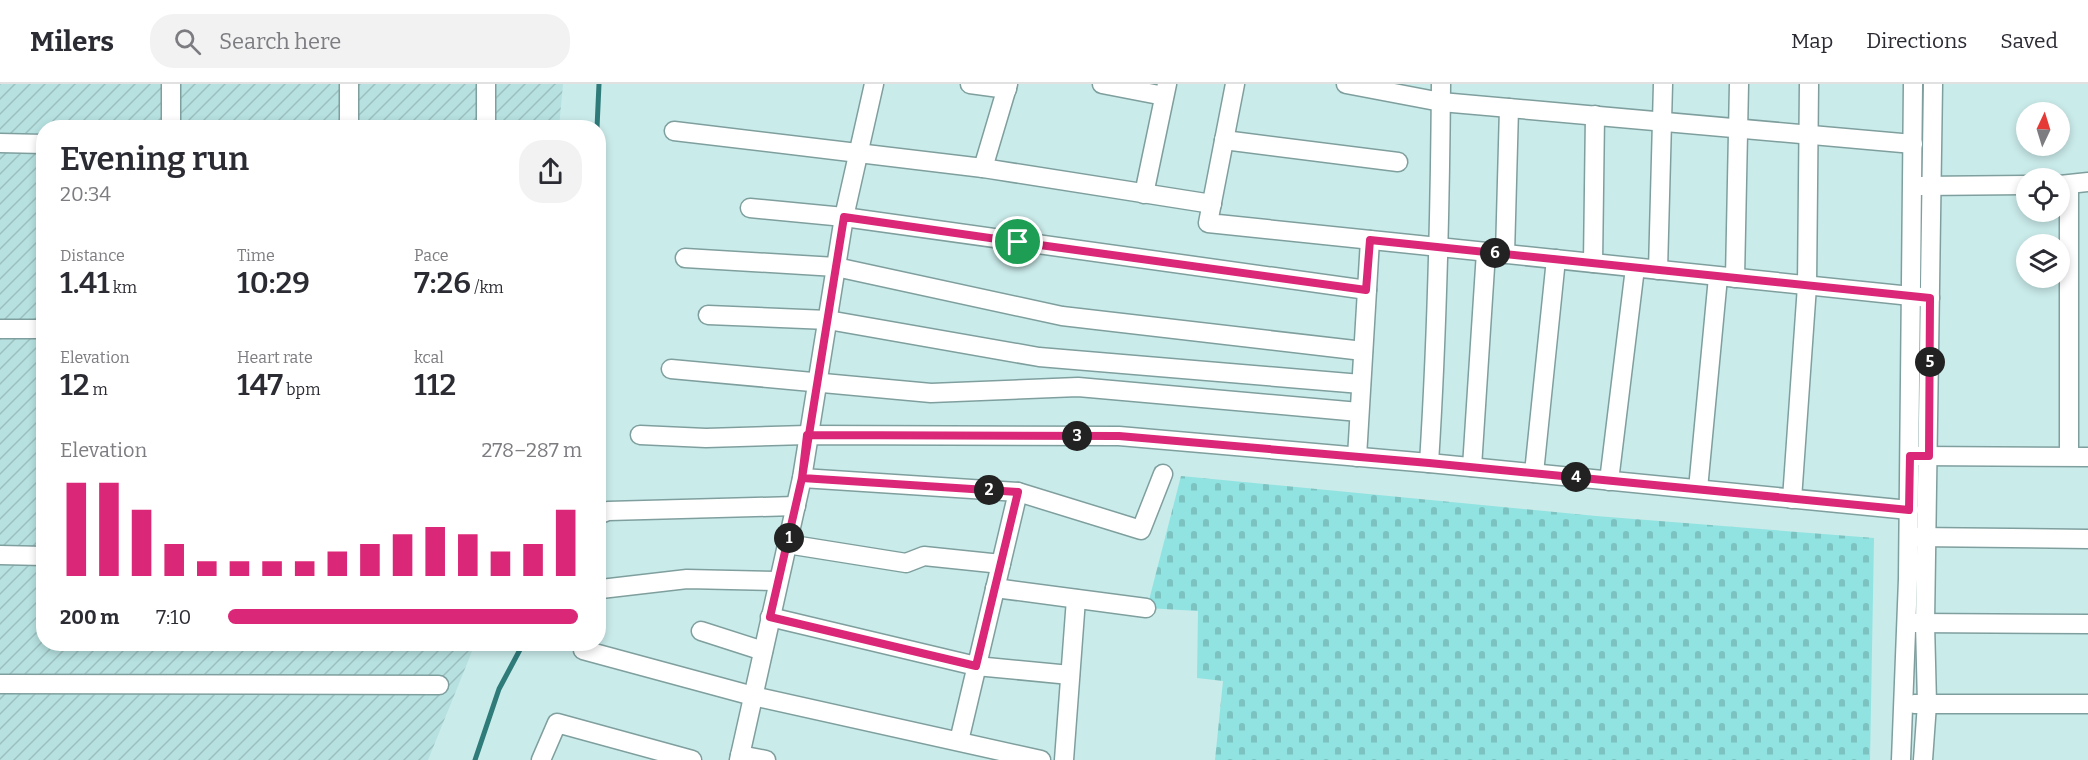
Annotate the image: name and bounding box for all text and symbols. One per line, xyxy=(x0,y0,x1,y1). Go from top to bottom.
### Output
search box xyxy=(150,14,570,68)
text: Milers xyxy=(30,25,114,58)
icon: search xyxy=(171,25,204,58)
text: Search here xyxy=(219,28,341,55)
text: Map xyxy=(1791,28,1833,54)
text: Directions xyxy=(1866,28,1967,54)
text: Saved xyxy=(2000,28,2058,54)
north arrow xyxy=(2016,102,2070,156)
map controls xyxy=(2016,102,2070,288)
text: Evening run xyxy=(60,139,249,179)
button: share xyxy=(519,140,582,203)
button: locate xyxy=(2016,168,2070,222)
text: 20:34 xyxy=(60,182,111,206)
pin xyxy=(992,216,1043,267)
icon: arrive xyxy=(1001,225,1034,258)
button: layers xyxy=(2016,234,2070,288)
pin: 6 xyxy=(1480,238,1510,268)
text: 6 xyxy=(1490,243,1500,262)
text: Distance xyxy=(60,246,125,265)
text: Time xyxy=(237,246,275,265)
text: Pace xyxy=(414,246,449,265)
text: 1.41 xyxy=(60,265,110,301)
text: 10:29 xyxy=(237,265,310,301)
text: 7:26 xyxy=(414,265,471,301)
text: km xyxy=(110,278,137,297)
text: /km xyxy=(471,278,504,297)
pin: 5 xyxy=(1915,347,1945,377)
text: Elevation xyxy=(60,348,130,367)
text: Heart rate xyxy=(237,348,313,367)
text: kcal xyxy=(414,348,444,367)
text: 5 xyxy=(1926,352,1934,371)
text: 12 xyxy=(60,367,89,403)
text: 147 xyxy=(237,367,283,403)
text: 112 xyxy=(414,367,456,403)
text: m xyxy=(89,380,108,399)
text: bpm xyxy=(283,380,320,399)
pin: 3 xyxy=(1062,421,1092,451)
text: 3 xyxy=(1072,426,1082,445)
text: Elevation xyxy=(60,438,147,462)
text: 278–287 m xyxy=(482,438,582,462)
pin: 4 xyxy=(1561,462,1591,492)
text: 4 xyxy=(1571,467,1581,486)
pin: 2 xyxy=(974,475,1004,505)
text: 2 xyxy=(984,480,994,499)
pin: 1 xyxy=(774,523,804,553)
text: 1 xyxy=(786,528,792,547)
text: 200 m xyxy=(60,605,119,629)
text: 7:10 xyxy=(156,605,191,629)

